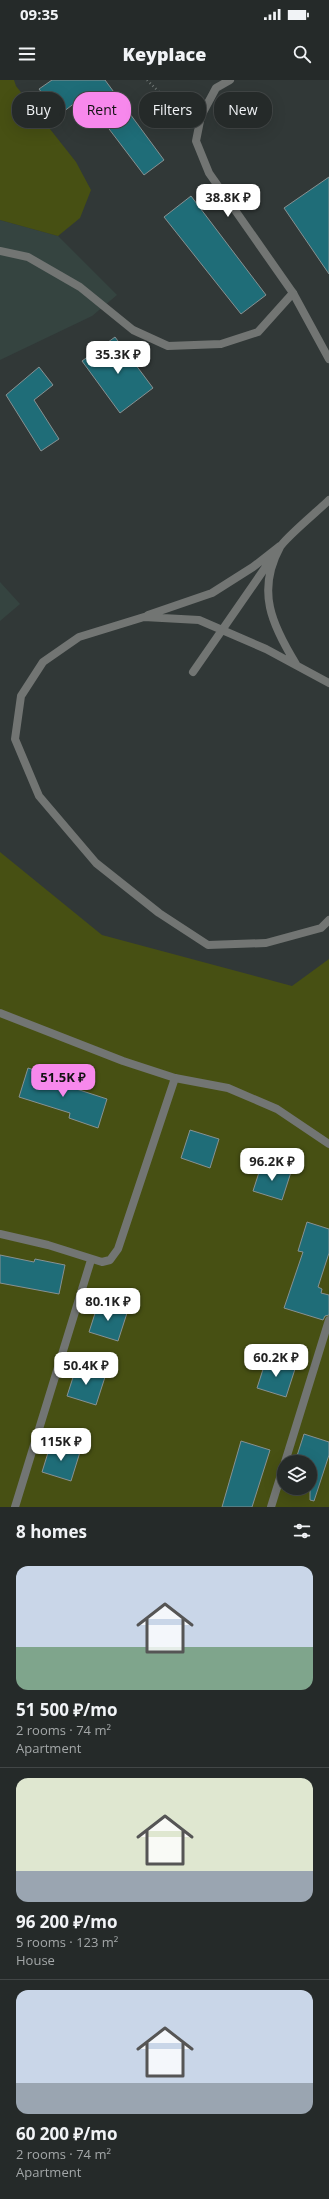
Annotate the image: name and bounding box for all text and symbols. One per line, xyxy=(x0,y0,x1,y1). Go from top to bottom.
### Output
text: 09:35 xyxy=(20,4,59,24)
text: Keyplace xyxy=(123,42,206,66)
icon: menu xyxy=(16,43,38,65)
icon: search xyxy=(291,43,313,65)
chip: Buy xyxy=(12,92,65,128)
chip: Rent xyxy=(73,92,131,128)
chip: Filters xyxy=(139,92,206,128)
chip: New xyxy=(214,92,272,128)
pin: 38.8K ₽ xyxy=(191,184,265,218)
text: 38.8K ₽ xyxy=(205,188,251,206)
pin: 35.3K ₽ xyxy=(81,341,155,375)
text: 35.3K ₽ xyxy=(95,345,141,363)
pin: 51.5K ₽ xyxy=(26,1064,100,1098)
text: 51.5K ₽ xyxy=(40,1068,86,1086)
pin: 96.2K ₽ xyxy=(235,1148,309,1182)
text: 96.2K ₽ xyxy=(249,1152,295,1170)
pin: 80.1K ₽ xyxy=(71,1288,145,1322)
text: 80.1K ₽ xyxy=(85,1292,131,1310)
pin: 60.2K ₽ xyxy=(239,1344,313,1378)
text: 60.2K ₽ xyxy=(253,1348,299,1366)
pin: 50.4K ₽ xyxy=(49,1352,123,1386)
text: 50.4K ₽ xyxy=(63,1356,109,1374)
pin: 115K ₽ xyxy=(28,1428,94,1462)
text: 115K ₽ xyxy=(40,1432,82,1450)
map controls xyxy=(277,1455,317,1495)
button: layers xyxy=(277,1455,317,1495)
text: 8 homes xyxy=(16,1520,87,1543)
icon: filters xyxy=(291,1520,313,1542)
icon: home xyxy=(129,1592,201,1664)
text: 51 500 ₽/mo xyxy=(16,1698,118,1721)
text: 2 rooms · 74 m² xyxy=(16,1721,111,1739)
text: Apartment xyxy=(16,1739,81,1757)
icon: home xyxy=(129,1804,201,1876)
text: 96 200 ₽/mo xyxy=(16,1910,118,1933)
text: 5 rooms · 123 m² xyxy=(16,1933,118,1951)
text: House xyxy=(16,1951,55,1969)
icon: home xyxy=(129,2016,201,2088)
text: 60 200 ₽/mo xyxy=(16,2122,118,2145)
text: 2 rooms · 74 m² xyxy=(16,2145,111,2163)
text: Apartment xyxy=(16,2163,81,2181)

